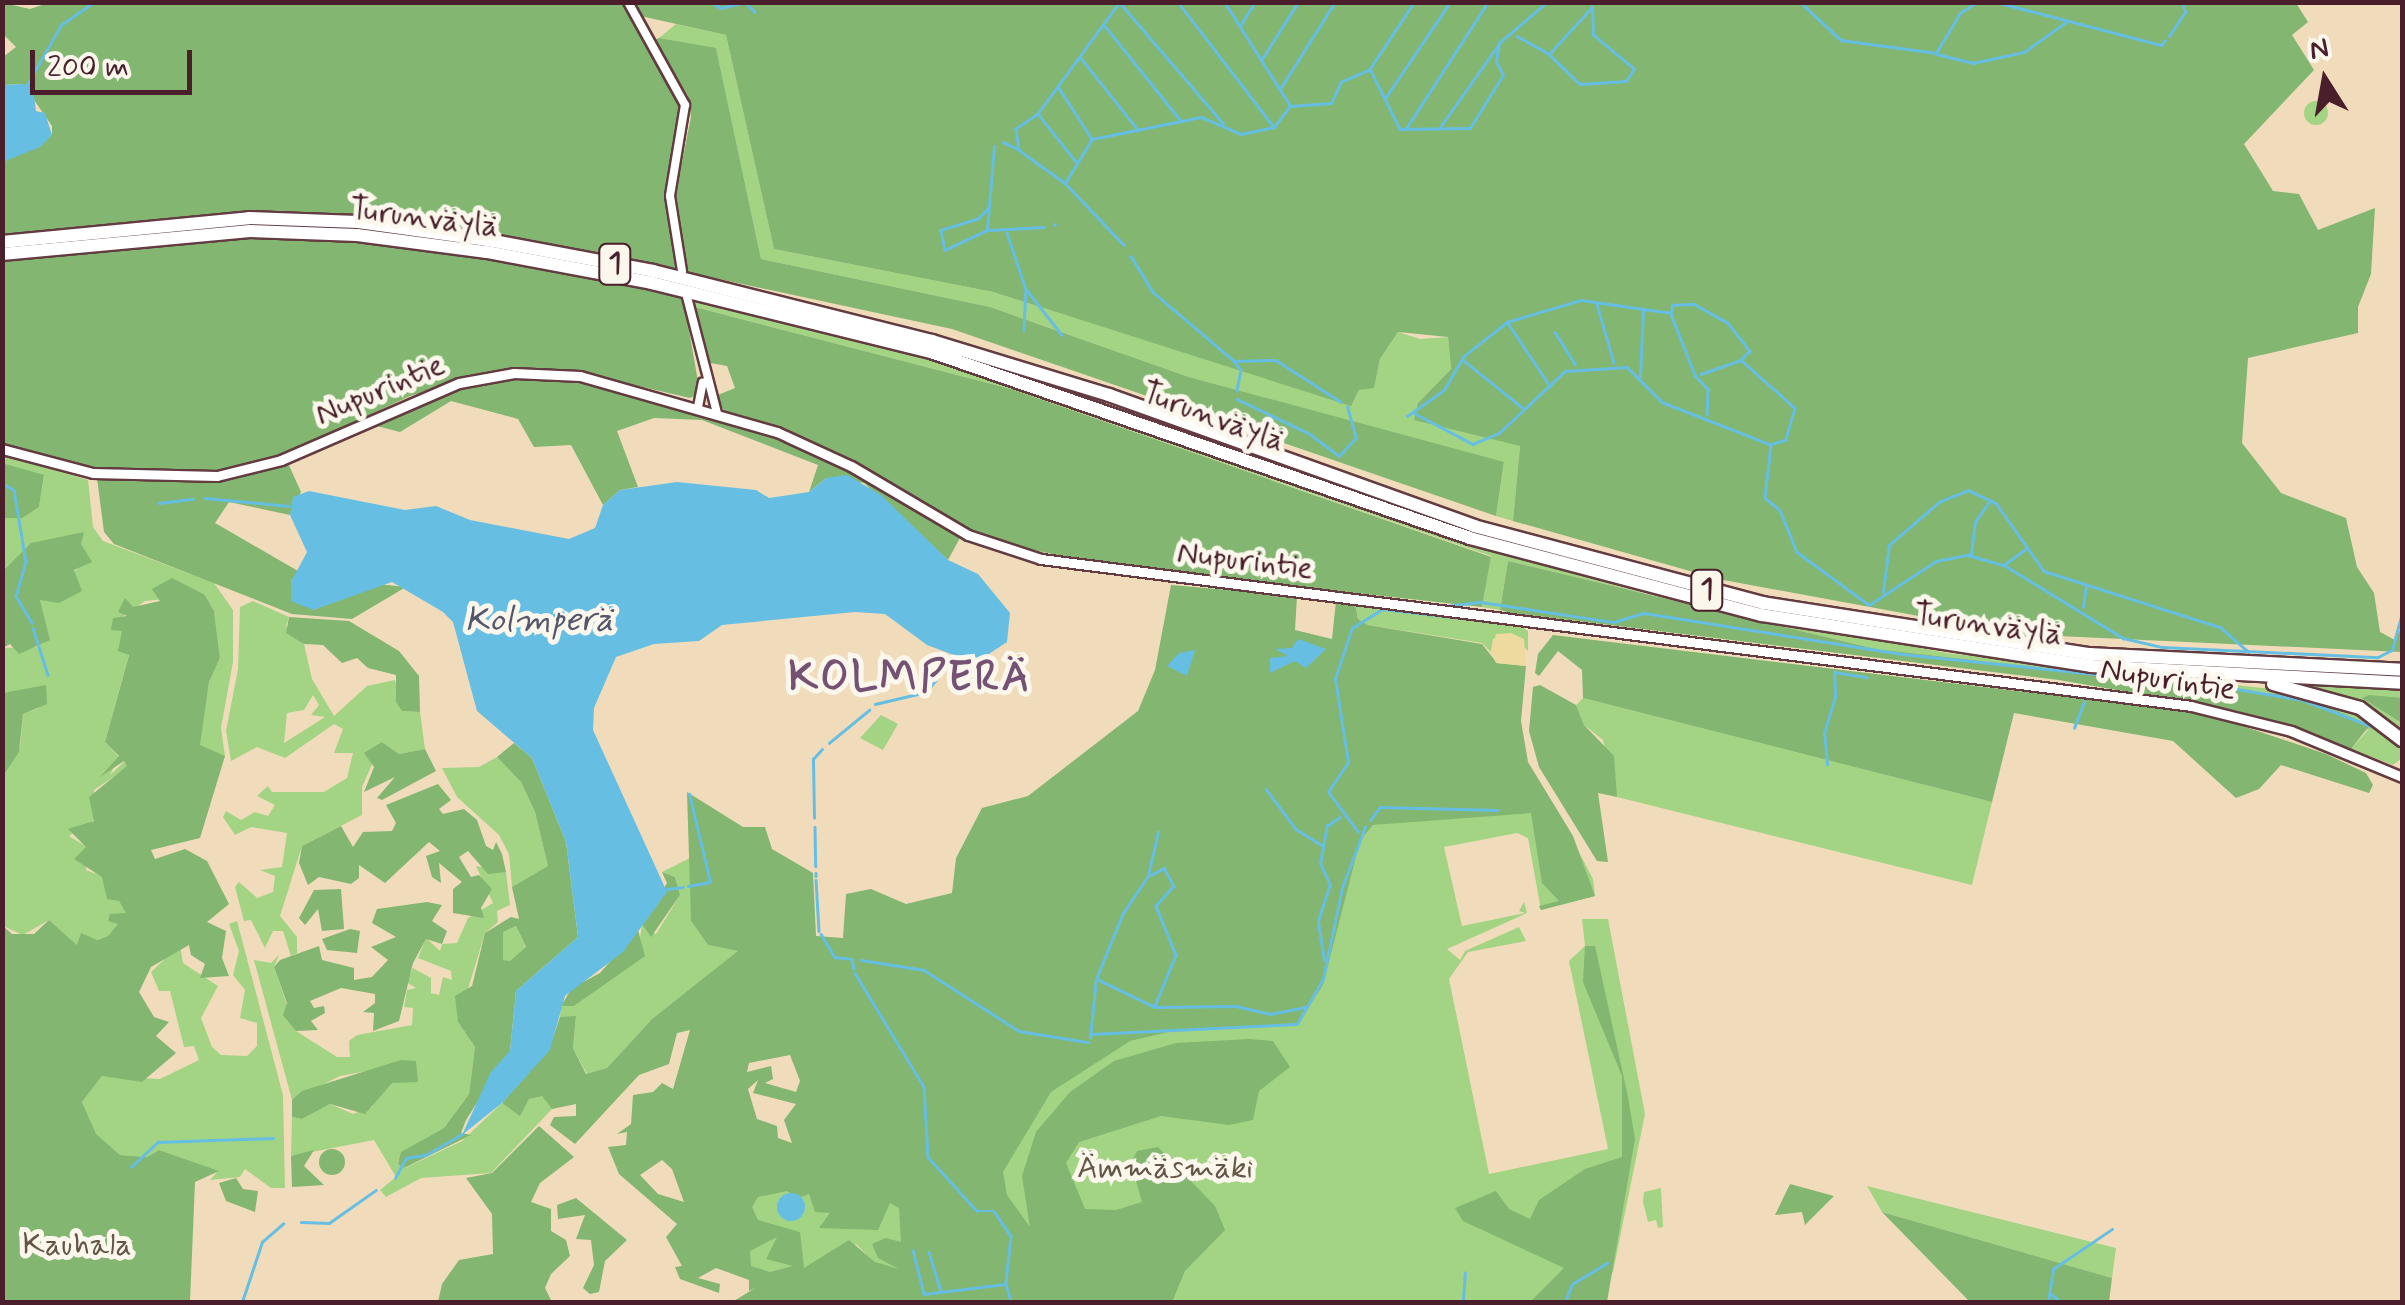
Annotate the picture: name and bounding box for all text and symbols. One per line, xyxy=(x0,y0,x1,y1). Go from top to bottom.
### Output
scale bar xyxy=(35,30,198,92)
north arrow xyxy=(2275,30,2375,130)
text: N xyxy=(2306,30,2332,70)
text: 200 m xyxy=(47,48,129,87)
street label: Turunväylä xyxy=(348,190,500,246)
road number: 1 xyxy=(598,239,632,289)
street label: Nupurintie xyxy=(310,346,450,434)
street label: Turunväylä xyxy=(1136,373,1290,461)
street label: Nupurintie xyxy=(1175,534,1315,588)
road number: 1 xyxy=(1690,565,1724,615)
street label: Turunväylä xyxy=(1911,596,2065,654)
water label: Kolmperä xyxy=(465,599,613,641)
street label: Nupurintie xyxy=(2097,650,2239,710)
district label: KOLMPERÄ xyxy=(790,654,1030,704)
park label: Ämmäsmäki xyxy=(1077,1149,1253,1187)
park label: Kauhala xyxy=(22,1226,132,1264)

